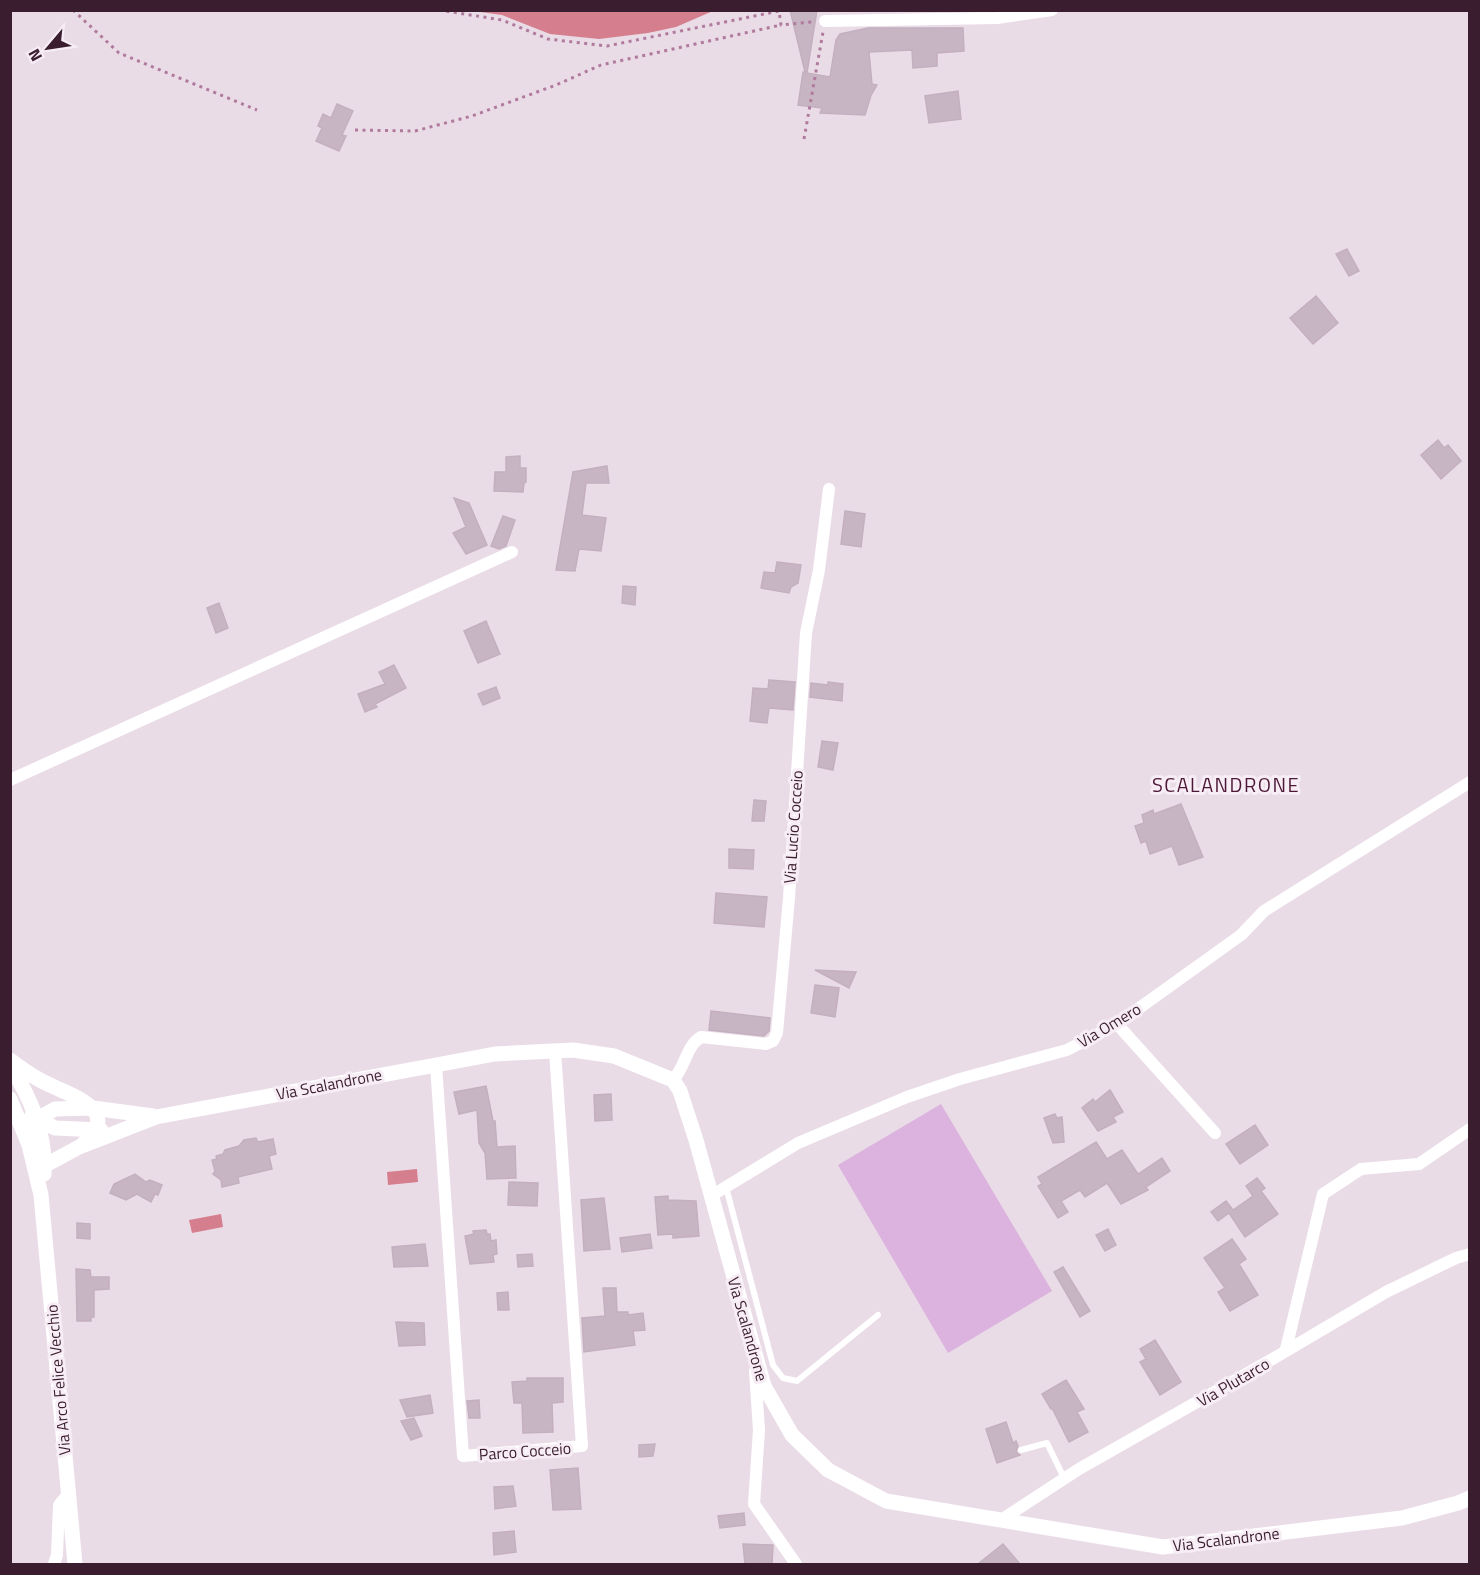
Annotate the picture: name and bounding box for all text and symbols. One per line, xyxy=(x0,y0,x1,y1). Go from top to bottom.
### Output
north arrow xyxy=(18,18,78,78)
text: N xyxy=(22,45,48,66)
street label: Via Lucio Cocceio xyxy=(777,769,809,885)
district label: SCALANDRONE xyxy=(1152,769,1300,800)
street label: Via Omero xyxy=(1073,997,1145,1053)
street label: Via Scalandrone xyxy=(274,1062,384,1106)
street label: Via Scalandrone xyxy=(722,1274,774,1384)
street label: Via Arco Felice Vecchio xyxy=(39,1304,77,1456)
street label: Via Plutarco xyxy=(1192,1352,1274,1412)
street label: Parco Cocceio xyxy=(478,1436,572,1466)
street label: Via Scalandrone xyxy=(1171,1521,1281,1557)

